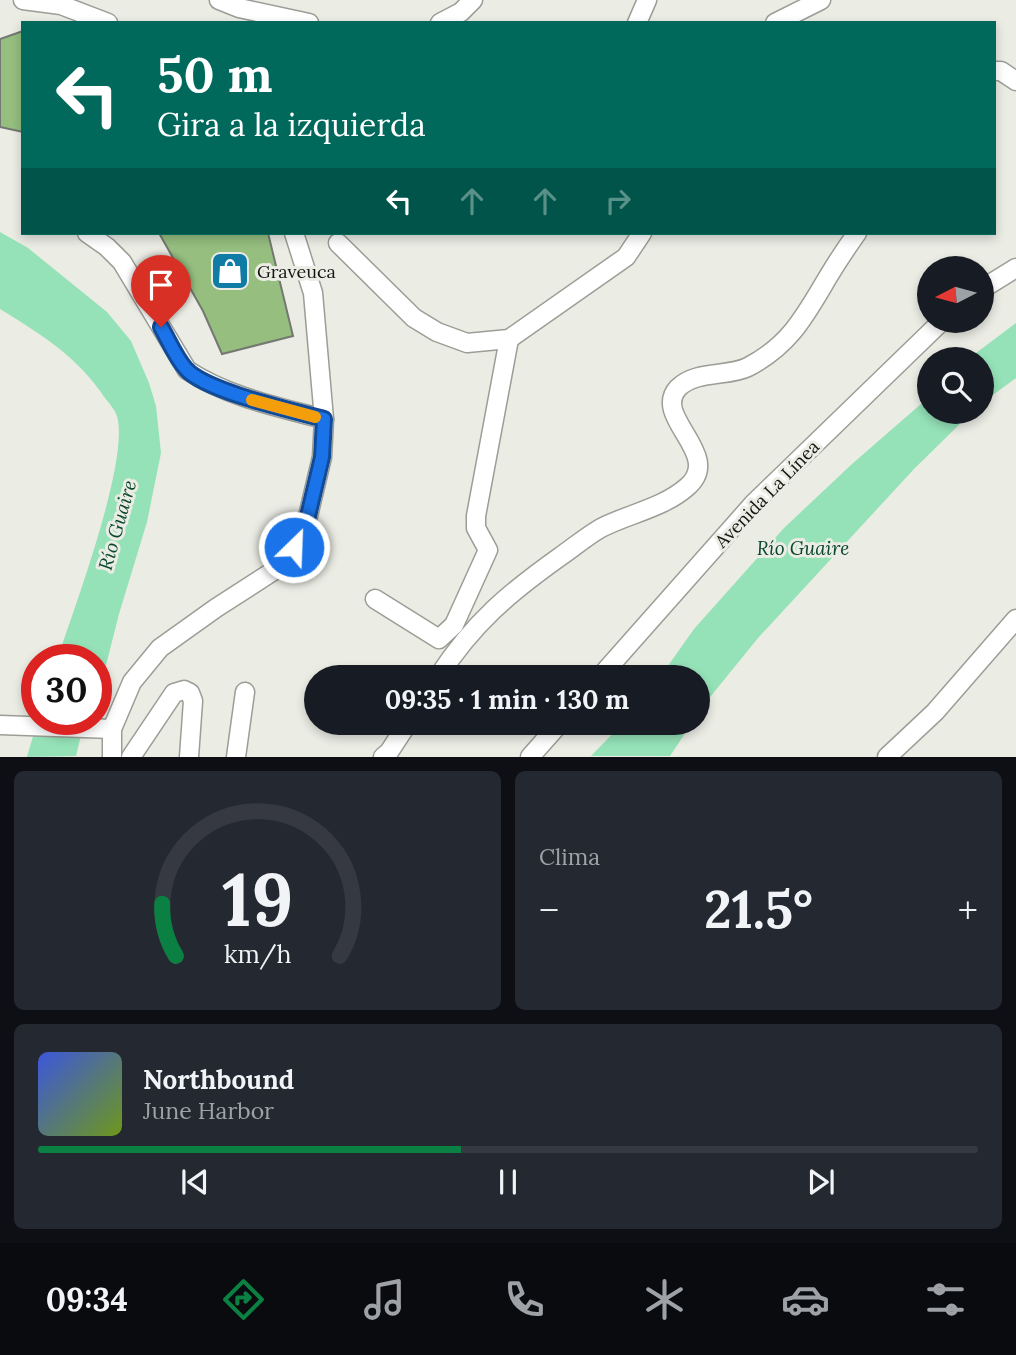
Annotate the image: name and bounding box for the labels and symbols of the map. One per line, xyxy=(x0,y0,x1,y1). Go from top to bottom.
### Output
shop icon: Graveuca xyxy=(209,250,251,292)
pin xyxy=(131,255,191,327)
north arrow xyxy=(917,256,994,332)
place label: Graveuca xyxy=(257,260,336,283)
street label: Avenida La Línea xyxy=(709,435,824,553)
water label: Río Guaire xyxy=(93,477,141,573)
position arrow xyxy=(257,510,331,584)
water label: Río Guaire xyxy=(757,536,849,560)
speed limit sign: 30 xyxy=(21,644,112,735)

